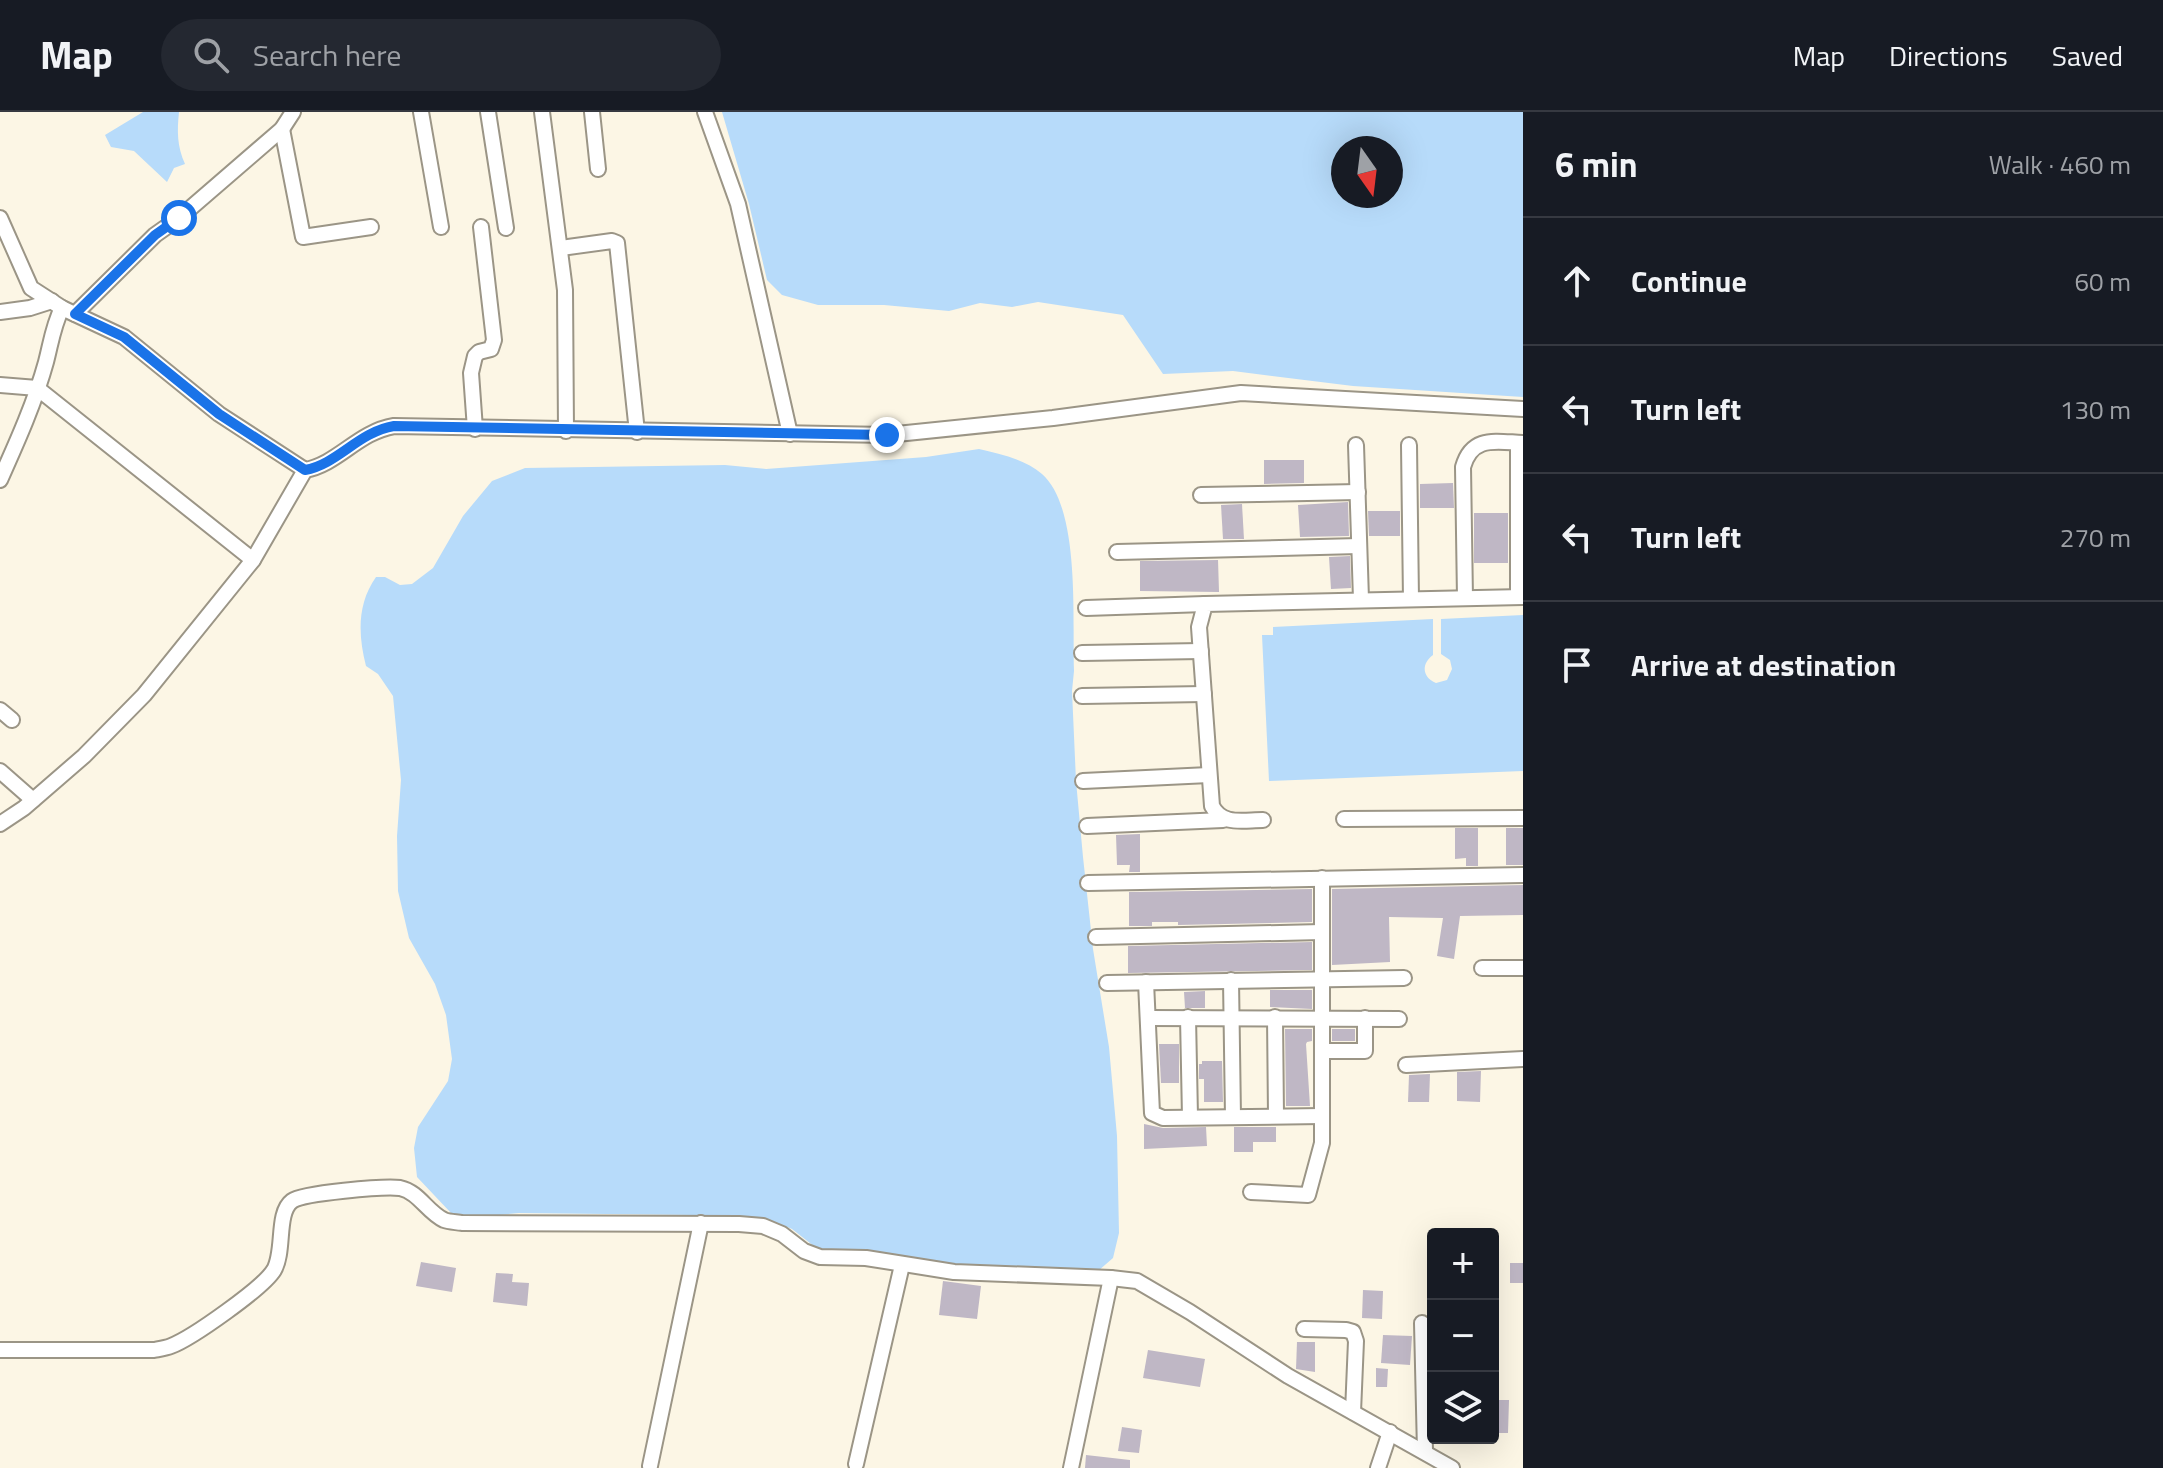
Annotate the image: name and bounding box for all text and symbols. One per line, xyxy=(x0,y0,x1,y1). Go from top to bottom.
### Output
search box xyxy=(161,19,721,91)
text: Map xyxy=(40,26,113,84)
text: Search here xyxy=(253,32,402,78)
icon: search xyxy=(189,33,233,77)
text: Map xyxy=(1793,34,1845,77)
text: Directions xyxy=(1889,34,2008,77)
text: Saved xyxy=(2052,34,2123,77)
north arrow xyxy=(1331,136,1403,208)
text: 6 min xyxy=(1555,138,1638,190)
text: Walk · 460 m xyxy=(1989,145,2131,184)
route start xyxy=(161,200,197,236)
text: Continue xyxy=(1631,258,1747,304)
icon: ahead xyxy=(1555,259,1599,303)
text: 60 m xyxy=(2074,262,2131,301)
text: Turn left xyxy=(1631,386,1741,432)
icon: left xyxy=(1555,387,1599,431)
text: 130 m xyxy=(2060,390,2131,429)
route end xyxy=(869,417,905,453)
text: Turn left xyxy=(1631,514,1741,560)
icon: left xyxy=(1555,515,1599,559)
text: 270 m xyxy=(2060,518,2131,557)
text: Arrive at destination xyxy=(1631,642,1896,688)
icon: arrive xyxy=(1555,643,1599,687)
map controls xyxy=(1427,1228,1499,1444)
button: + xyxy=(1427,1228,1499,1300)
button: − xyxy=(1427,1300,1499,1372)
button: layers xyxy=(1427,1372,1499,1444)

